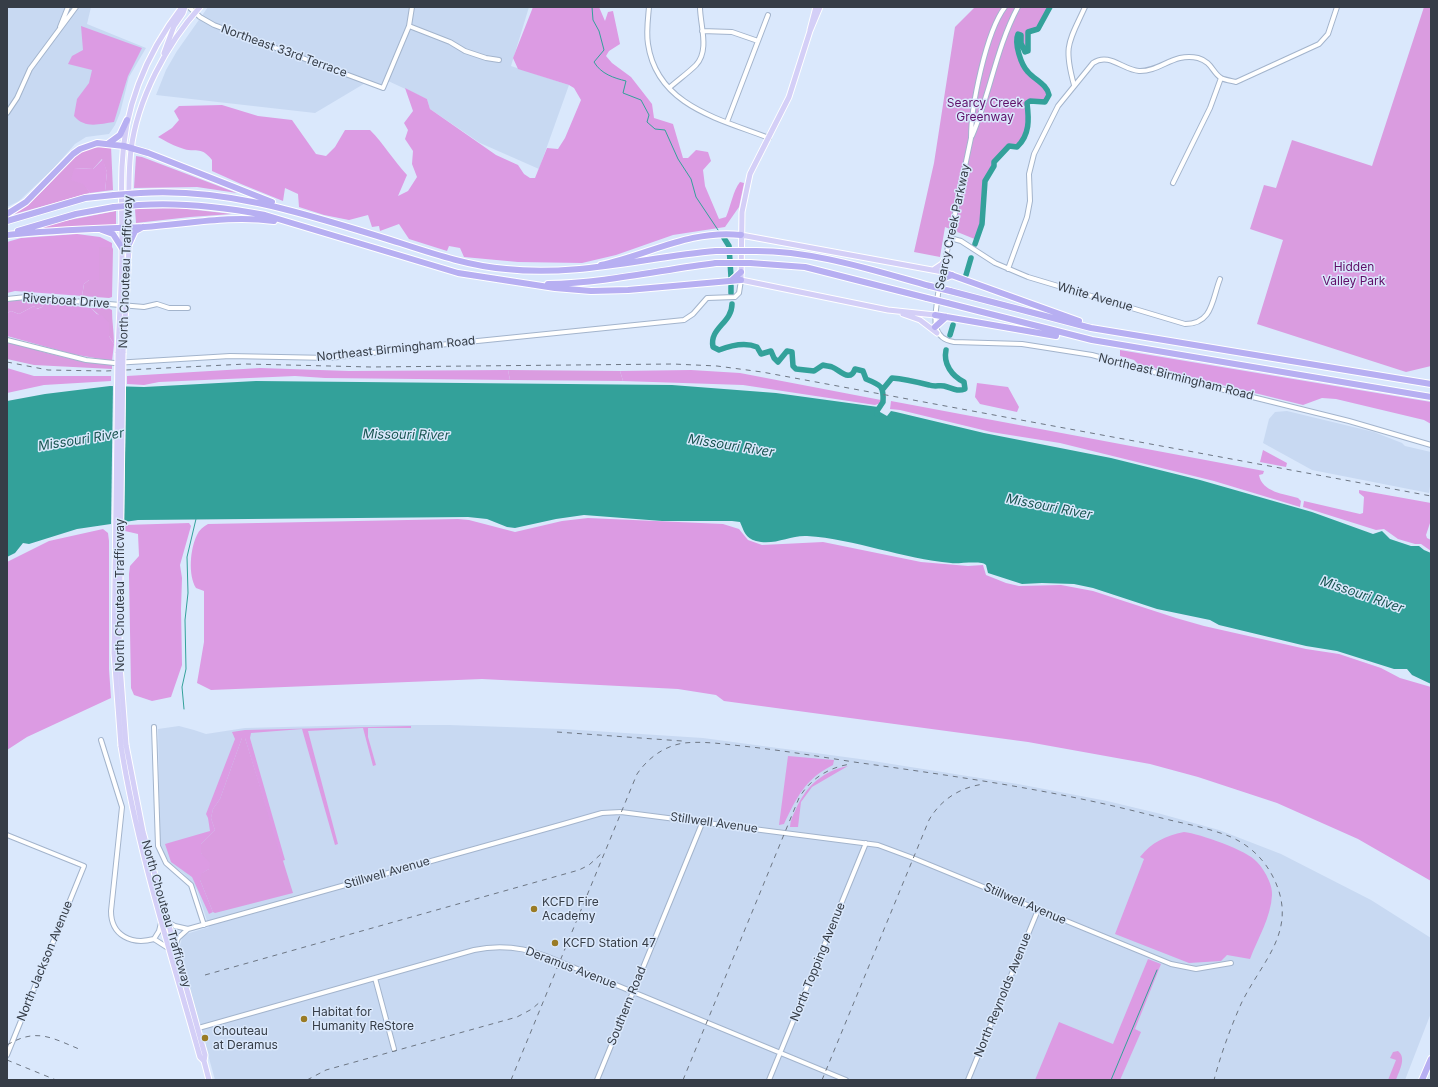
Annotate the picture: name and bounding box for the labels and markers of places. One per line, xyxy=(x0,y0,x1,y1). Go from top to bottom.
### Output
place label: KCFD Fire Academy xyxy=(542,895,599,923)
marker: KCFD Fire Academy xyxy=(529,904,539,914)
place label: KCFD Station 47 xyxy=(563,936,656,950)
marker: KCFD Station 47 xyxy=(550,938,560,948)
place label: Habitat for Humanity ReStore xyxy=(312,1005,414,1033)
marker: Habitat for Humanity ReStore xyxy=(299,1014,309,1024)
place label: Chouteau at Deramus xyxy=(213,1024,278,1052)
marker: Chouteau at Deramus xyxy=(200,1033,210,1043)

